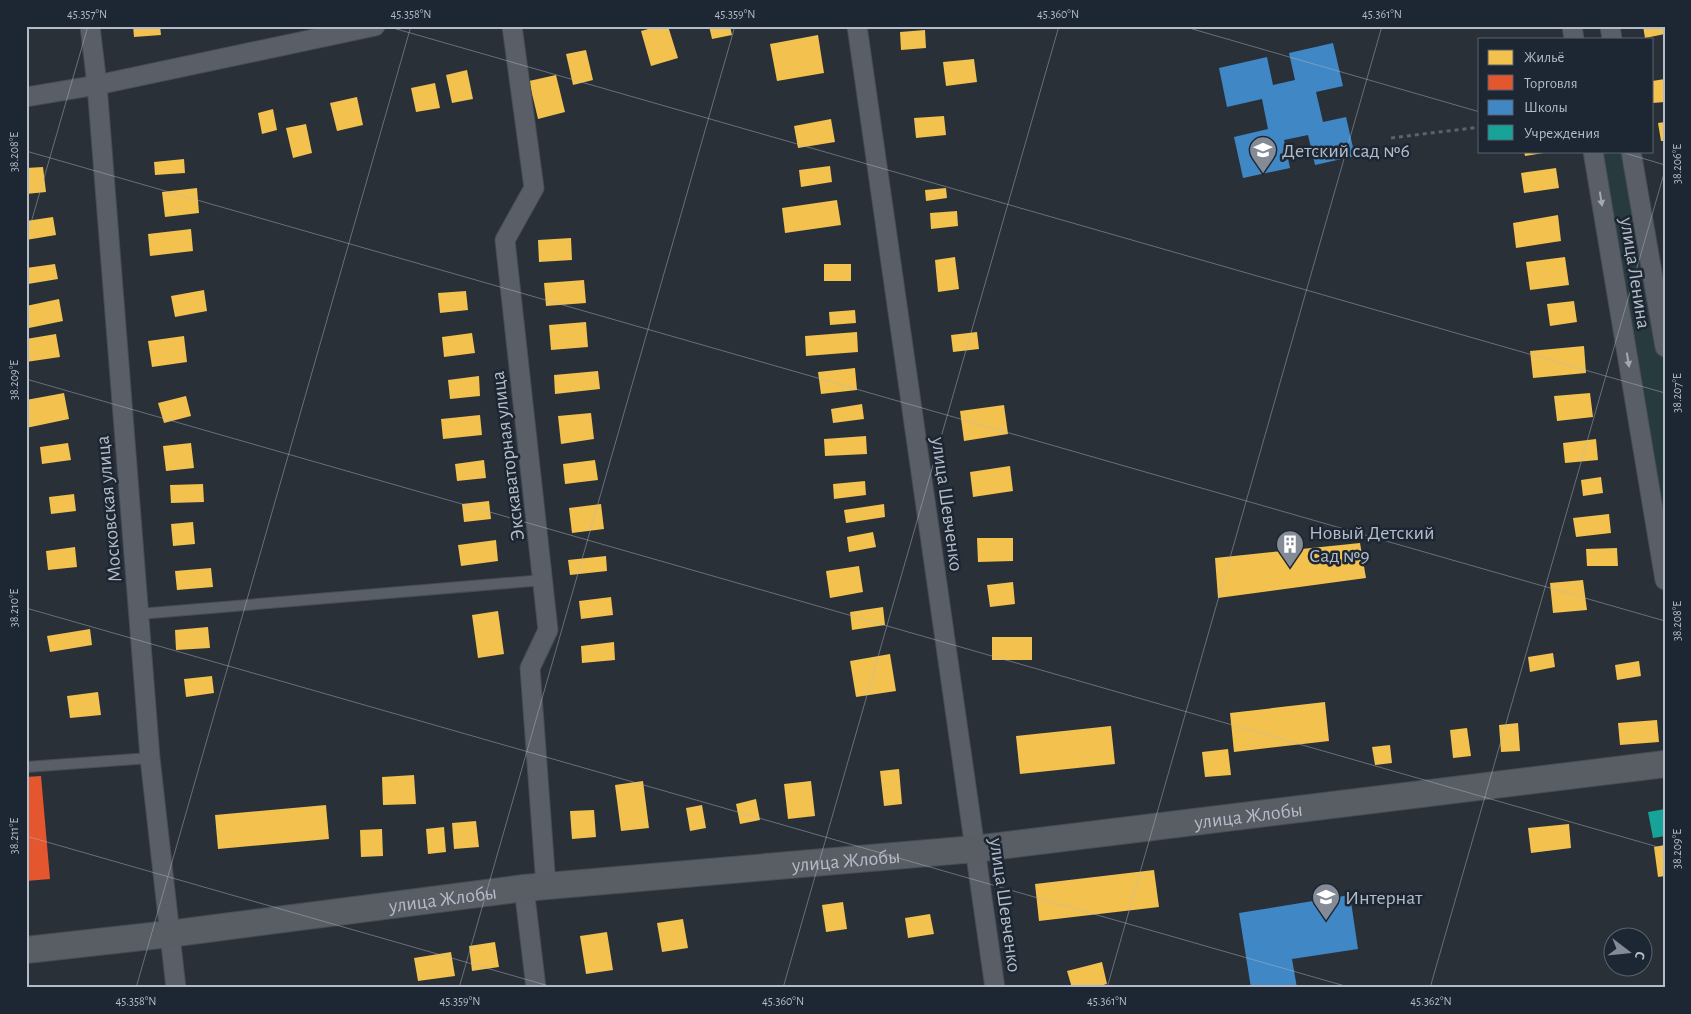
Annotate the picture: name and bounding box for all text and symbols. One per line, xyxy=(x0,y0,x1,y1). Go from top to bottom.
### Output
text: 45.357°N xyxy=(67,8,107,20)
text: 45.358°N xyxy=(391,8,431,20)
text: 45.359°N xyxy=(715,8,755,20)
text: 45.360°N xyxy=(1037,8,1079,20)
text: 45.361°N xyxy=(1362,8,1402,20)
legend xyxy=(1478,38,1654,152)
text: Жильё xyxy=(1524,50,1564,65)
text: Торговля xyxy=(1524,76,1578,91)
text: Школы xyxy=(1524,100,1568,115)
text: Учреждения xyxy=(1524,126,1600,141)
text: 38.208°E xyxy=(8,132,20,172)
school or university icon: Детский сад №6 xyxy=(1248,135,1278,174)
place label: Детский сад №6 xyxy=(1282,141,1410,161)
text: 38.206°E xyxy=(1671,144,1683,184)
one-way arrow xyxy=(1598,192,1606,208)
street label: улица Ленина xyxy=(1616,215,1654,330)
one-way arrow xyxy=(1624,352,1632,368)
text: 38.209°E xyxy=(8,360,20,400)
street label: Экскаваторная улица xyxy=(488,370,528,542)
text: 38.207°E xyxy=(1671,373,1683,413)
street label: Московская улица xyxy=(93,435,125,583)
street label: улица Шевченко xyxy=(928,435,966,572)
place label: Новый Детский Сад №9 xyxy=(1309,523,1435,566)
building icon: Новый Детский Сад №9 xyxy=(1275,529,1305,568)
text: 38.210°E xyxy=(8,588,20,627)
text: 38.208°E xyxy=(1671,601,1683,641)
street label: улица Жлобы xyxy=(1192,800,1304,833)
text: 38.211°E xyxy=(8,818,20,854)
text: 38.209°E xyxy=(1671,829,1683,869)
street label: улица Шевченко xyxy=(986,836,1024,973)
street label: улица Жлобы xyxy=(790,847,901,876)
school or university icon: Интернат xyxy=(1311,882,1341,921)
street label: улица Жлобы xyxy=(387,883,498,917)
place label: Интернат xyxy=(1345,888,1423,908)
north arrow xyxy=(1604,926,1654,976)
text: С xyxy=(1632,950,1647,961)
text: 45.358°N xyxy=(116,995,156,1007)
text: 45.359°N xyxy=(440,995,480,1007)
text: 45.360°N xyxy=(762,995,804,1007)
text: 45.361°N xyxy=(1087,995,1127,1007)
text: 45.362°N xyxy=(1410,995,1452,1007)

